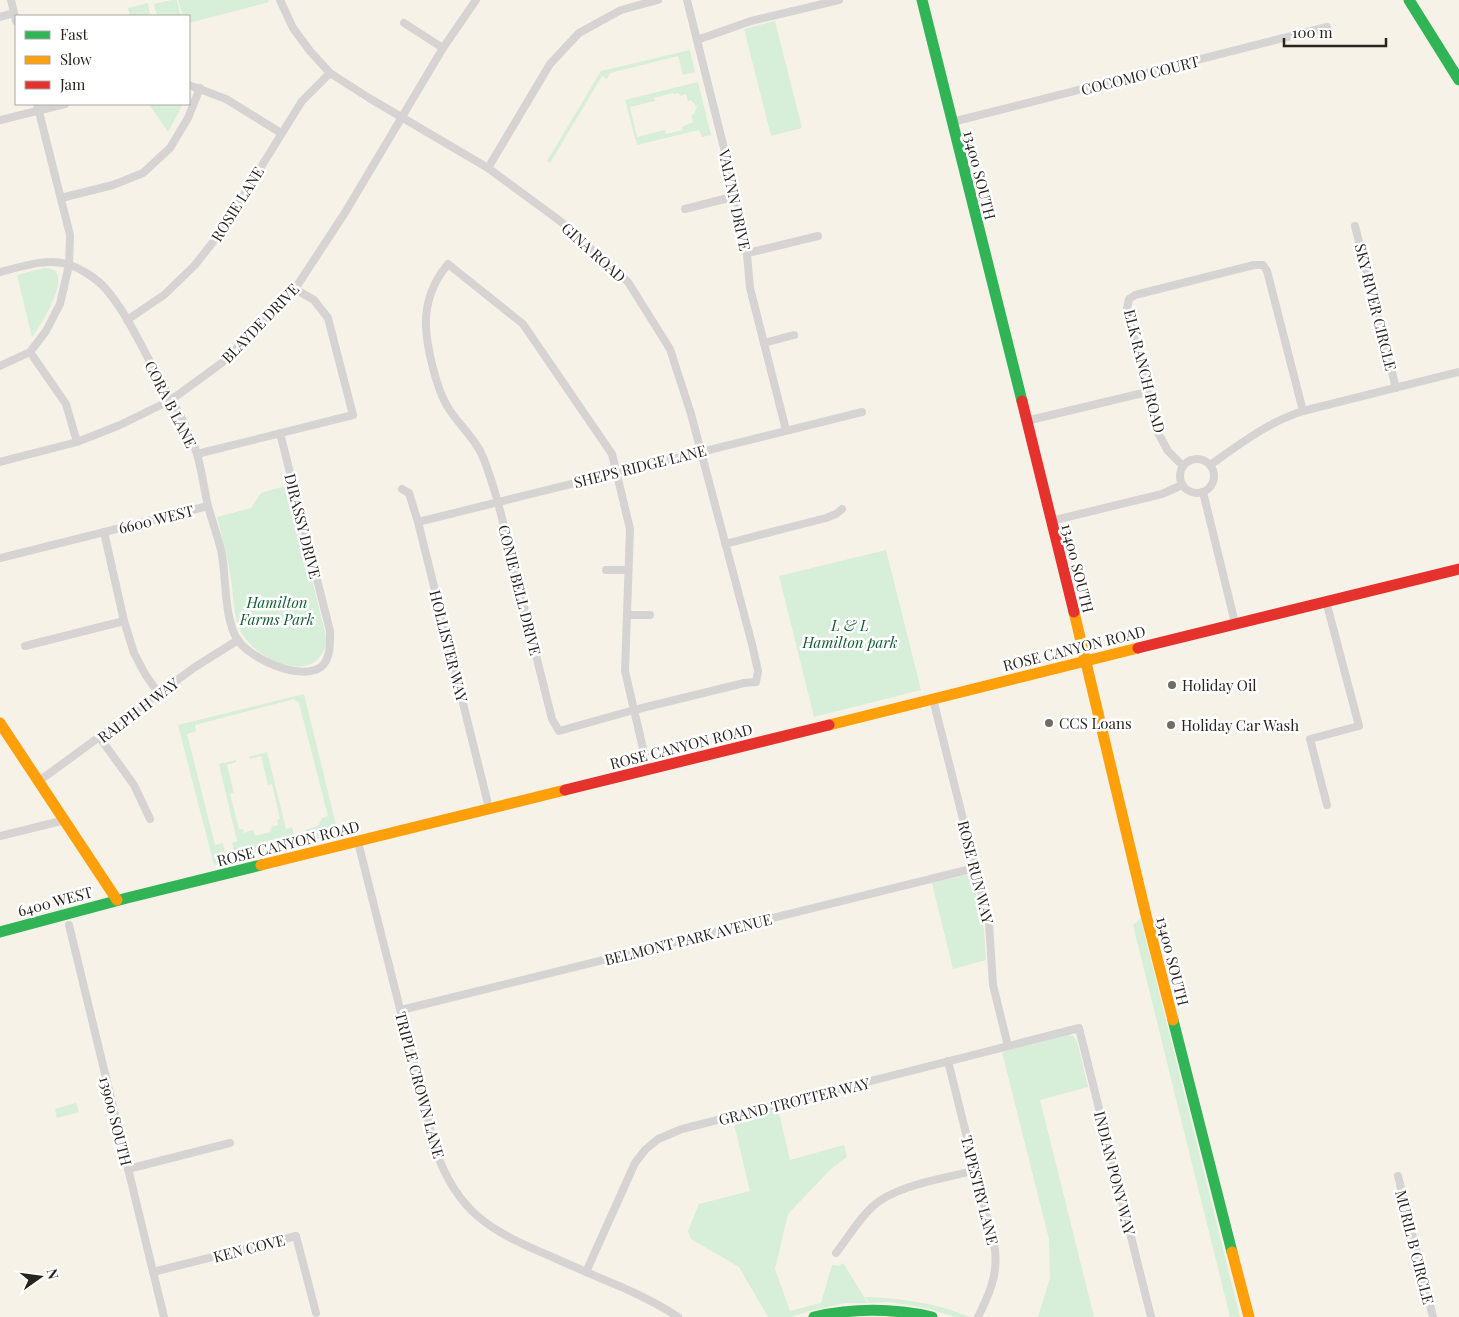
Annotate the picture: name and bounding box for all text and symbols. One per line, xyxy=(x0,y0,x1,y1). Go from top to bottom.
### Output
legend xyxy=(15,15,190,105)
scale bar xyxy=(1284,15,1386,47)
text: 100 m xyxy=(1292,22,1333,42)
text: Fast xyxy=(60,24,89,44)
text: Slow xyxy=(60,49,92,69)
street label: COCOMO COURT xyxy=(1079,51,1201,99)
text: Jam xyxy=(59,74,86,94)
street label: 13400 SOUTH xyxy=(959,128,1001,222)
street label: VALYNN DRIVE xyxy=(714,146,756,253)
street label: ROSIE LANE xyxy=(206,163,268,245)
street label: GINA ROAD xyxy=(558,218,630,286)
street label: SKY RIVER CIRCLE xyxy=(1351,241,1401,373)
street label: BLAYDE DRIVE xyxy=(217,279,303,367)
street label: ELK RANCH ROAD xyxy=(1120,307,1170,435)
street label: CORA B LANE xyxy=(141,357,201,451)
street label: SHEPS RIDGE LANE xyxy=(572,440,708,492)
street label: DIRASSY DRIVE xyxy=(280,471,326,581)
street label: 6600 WEST xyxy=(116,500,196,538)
street label: 13400 SOUTH xyxy=(1057,521,1099,615)
street label: CONIE BELL DRIVE xyxy=(494,523,546,657)
street label: HOLLISTER WAY xyxy=(425,588,473,704)
park label: Hamilton Farms Park xyxy=(239,592,314,629)
park label: L & L Hamilton park xyxy=(802,615,898,652)
street label: ROSE CANYON ROAD xyxy=(1001,621,1148,675)
street label: RALPH H WAY xyxy=(93,673,183,747)
place label: Holiday Oil xyxy=(1182,675,1257,695)
marker: Holiday Oil xyxy=(1166,679,1178,691)
place label: CCS Loans xyxy=(1059,713,1132,733)
place label: Holiday Car Wash xyxy=(1181,715,1299,735)
marker: CCS Loans xyxy=(1043,717,1055,729)
street label: ROSE CANYON ROAD xyxy=(608,719,755,773)
marker: Holiday Car Wash xyxy=(1165,719,1177,731)
street label: ROSE CANYON ROAD xyxy=(215,816,362,870)
street label: ROSE RUN WAY xyxy=(954,818,999,926)
street label: 6400 WEST xyxy=(15,881,95,921)
street label: BELMONT PARK AVENUE xyxy=(602,909,774,969)
street label: 13400 SOUTH xyxy=(1152,914,1194,1008)
street label: TRIPLE CROWN LANE xyxy=(391,1009,449,1161)
street label: GRAND TROTTER WAY xyxy=(716,1072,872,1129)
street label: 13900 SOUTH xyxy=(95,1074,137,1168)
street label: INDIAN PONY WAY xyxy=(1090,1109,1140,1237)
street label: TAPESTRY LANE xyxy=(957,1133,1003,1247)
street label: MURIL B CIRCLE xyxy=(1391,1188,1439,1306)
street label: KEN COVE xyxy=(211,1229,287,1267)
north arrow xyxy=(15,1252,65,1302)
text: N xyxy=(43,1267,64,1281)

